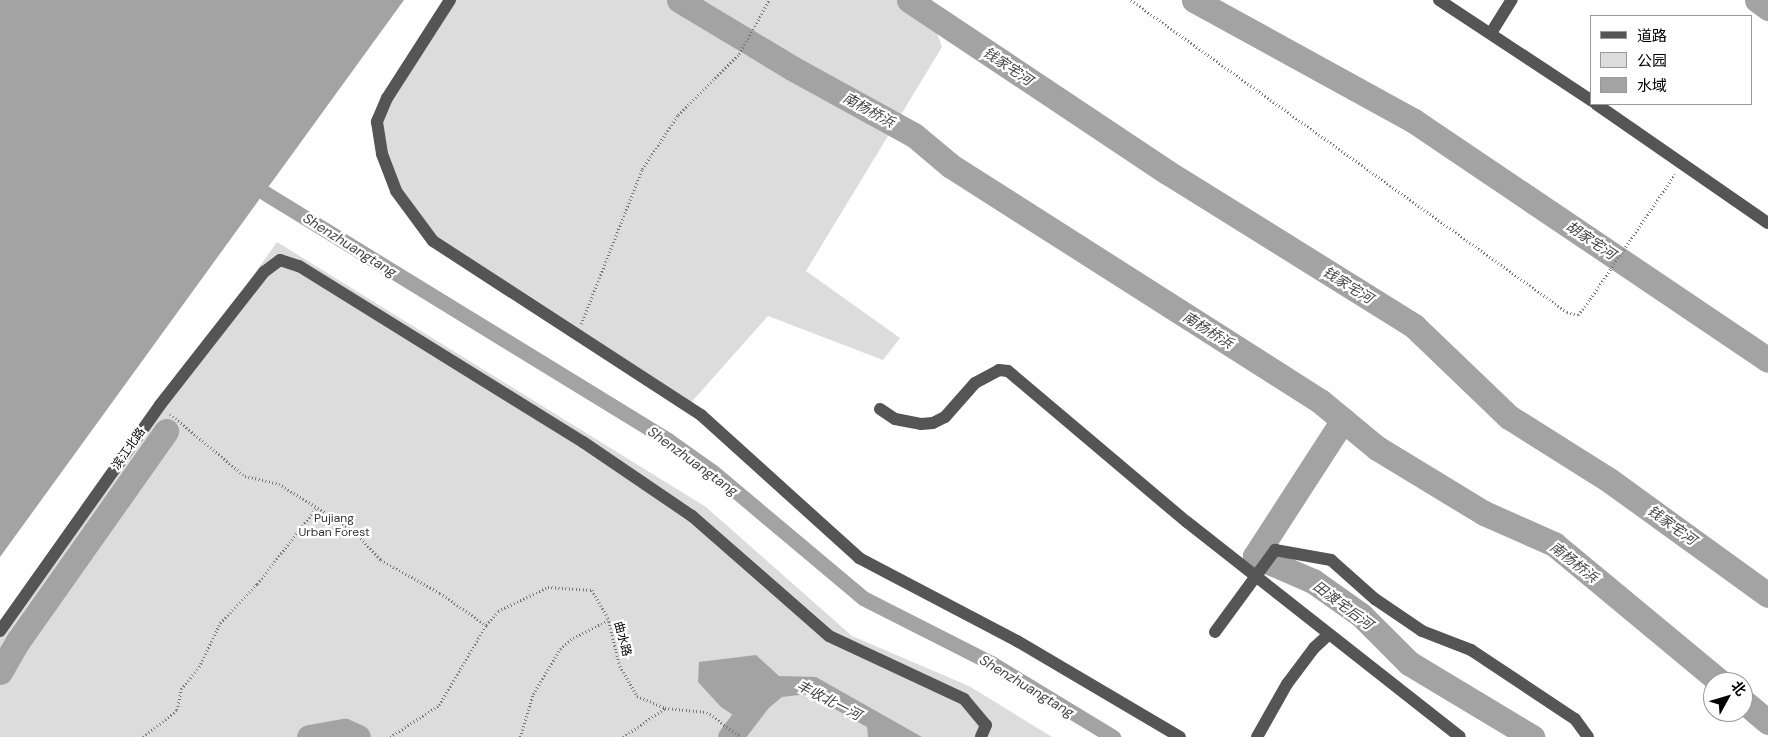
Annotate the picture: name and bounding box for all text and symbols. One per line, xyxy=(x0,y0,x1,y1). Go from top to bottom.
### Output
legend xyxy=(1590,15,1753,105)
text: 道路 xyxy=(1637,26,1667,46)
water label: 钱家宅河 xyxy=(980,43,1036,89)
text: 公园 xyxy=(1637,51,1667,71)
text: 水域 xyxy=(1637,76,1667,96)
water label: 南杨桥浜 xyxy=(840,89,898,131)
water label: Shenzhuangtang xyxy=(300,209,400,281)
water label: 胡家宅河 xyxy=(1563,217,1619,263)
water label: 钱家宅河 xyxy=(1320,263,1376,307)
water label: 南杨桥浜 xyxy=(1180,308,1236,352)
water label: Shenzhuangtang xyxy=(645,423,741,499)
street label: 滨江北路 xyxy=(109,425,149,473)
water label: 钱家宅河 xyxy=(1644,502,1700,548)
park label: Pujiang Urban Forest xyxy=(298,512,370,540)
water label: 南杨桥浜 xyxy=(1547,538,1601,586)
water label: 田渡宅后河 xyxy=(1310,577,1376,633)
street label: 曲水路 xyxy=(610,620,634,658)
water label: Shenzhuangtang xyxy=(977,651,1077,721)
north arrow xyxy=(1703,672,1753,722)
water label: 丰收北一河 xyxy=(794,677,864,723)
text: 北 xyxy=(1727,677,1750,699)

